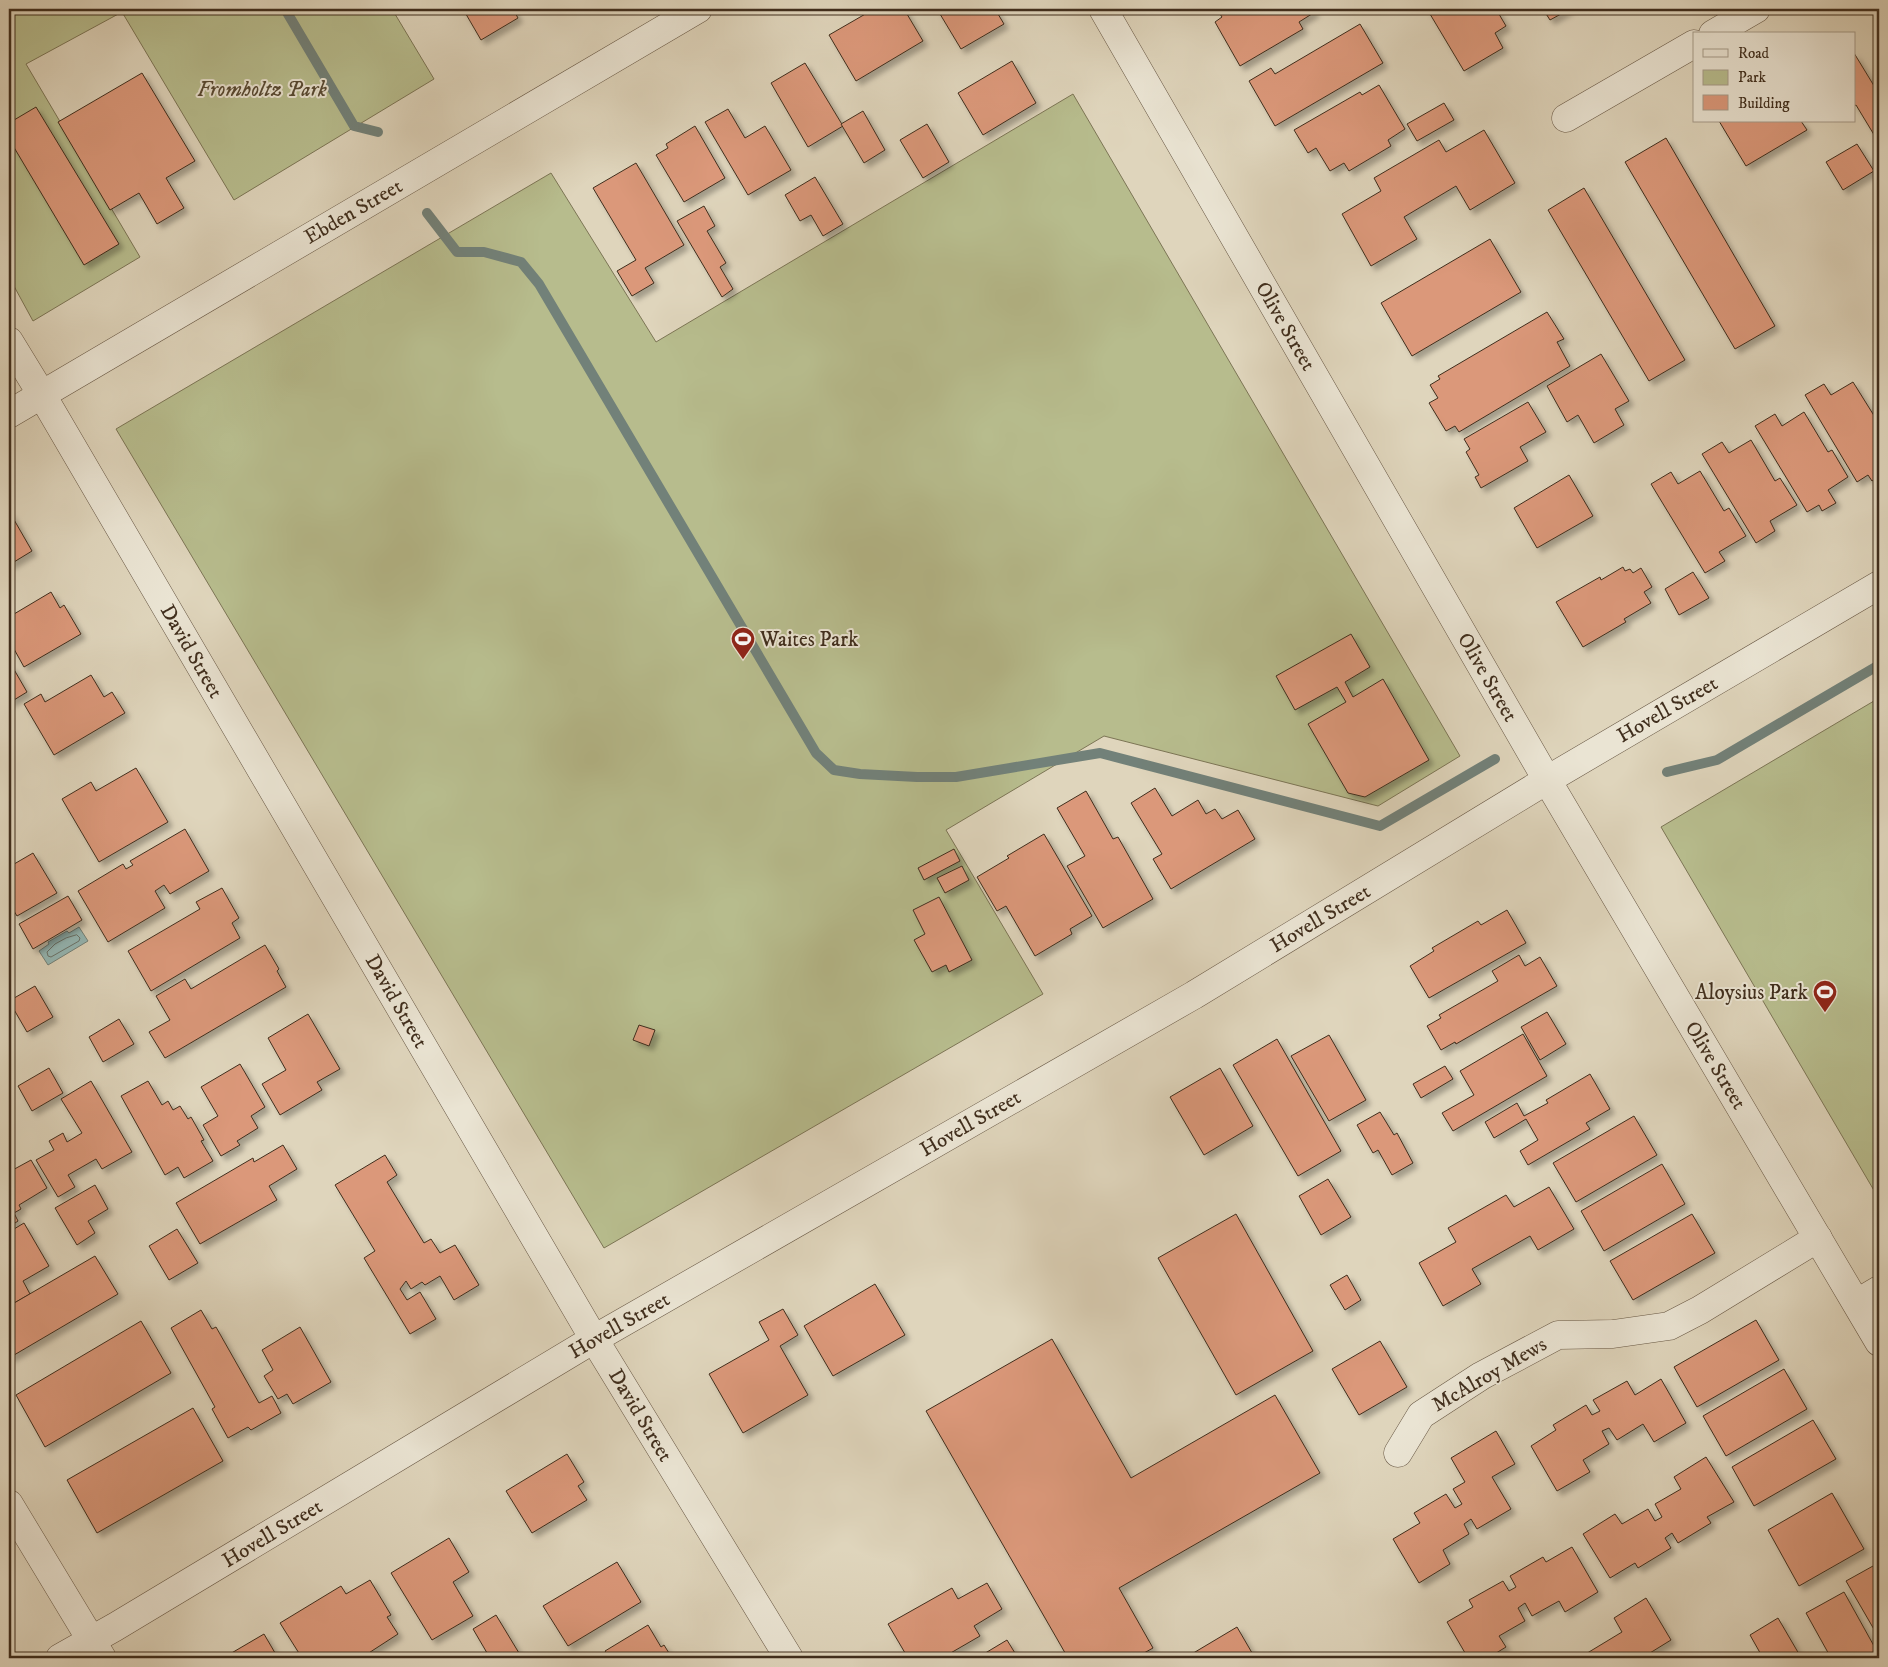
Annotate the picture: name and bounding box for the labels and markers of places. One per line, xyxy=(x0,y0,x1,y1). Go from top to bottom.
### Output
sports icon: Waites Park xyxy=(730,626,756,660)
place label: Waites Park xyxy=(759,627,859,653)
sports icon: Aloysius Park xyxy=(1812,979,1838,1013)
place label: Aloysius Park xyxy=(1695,980,1809,1006)

